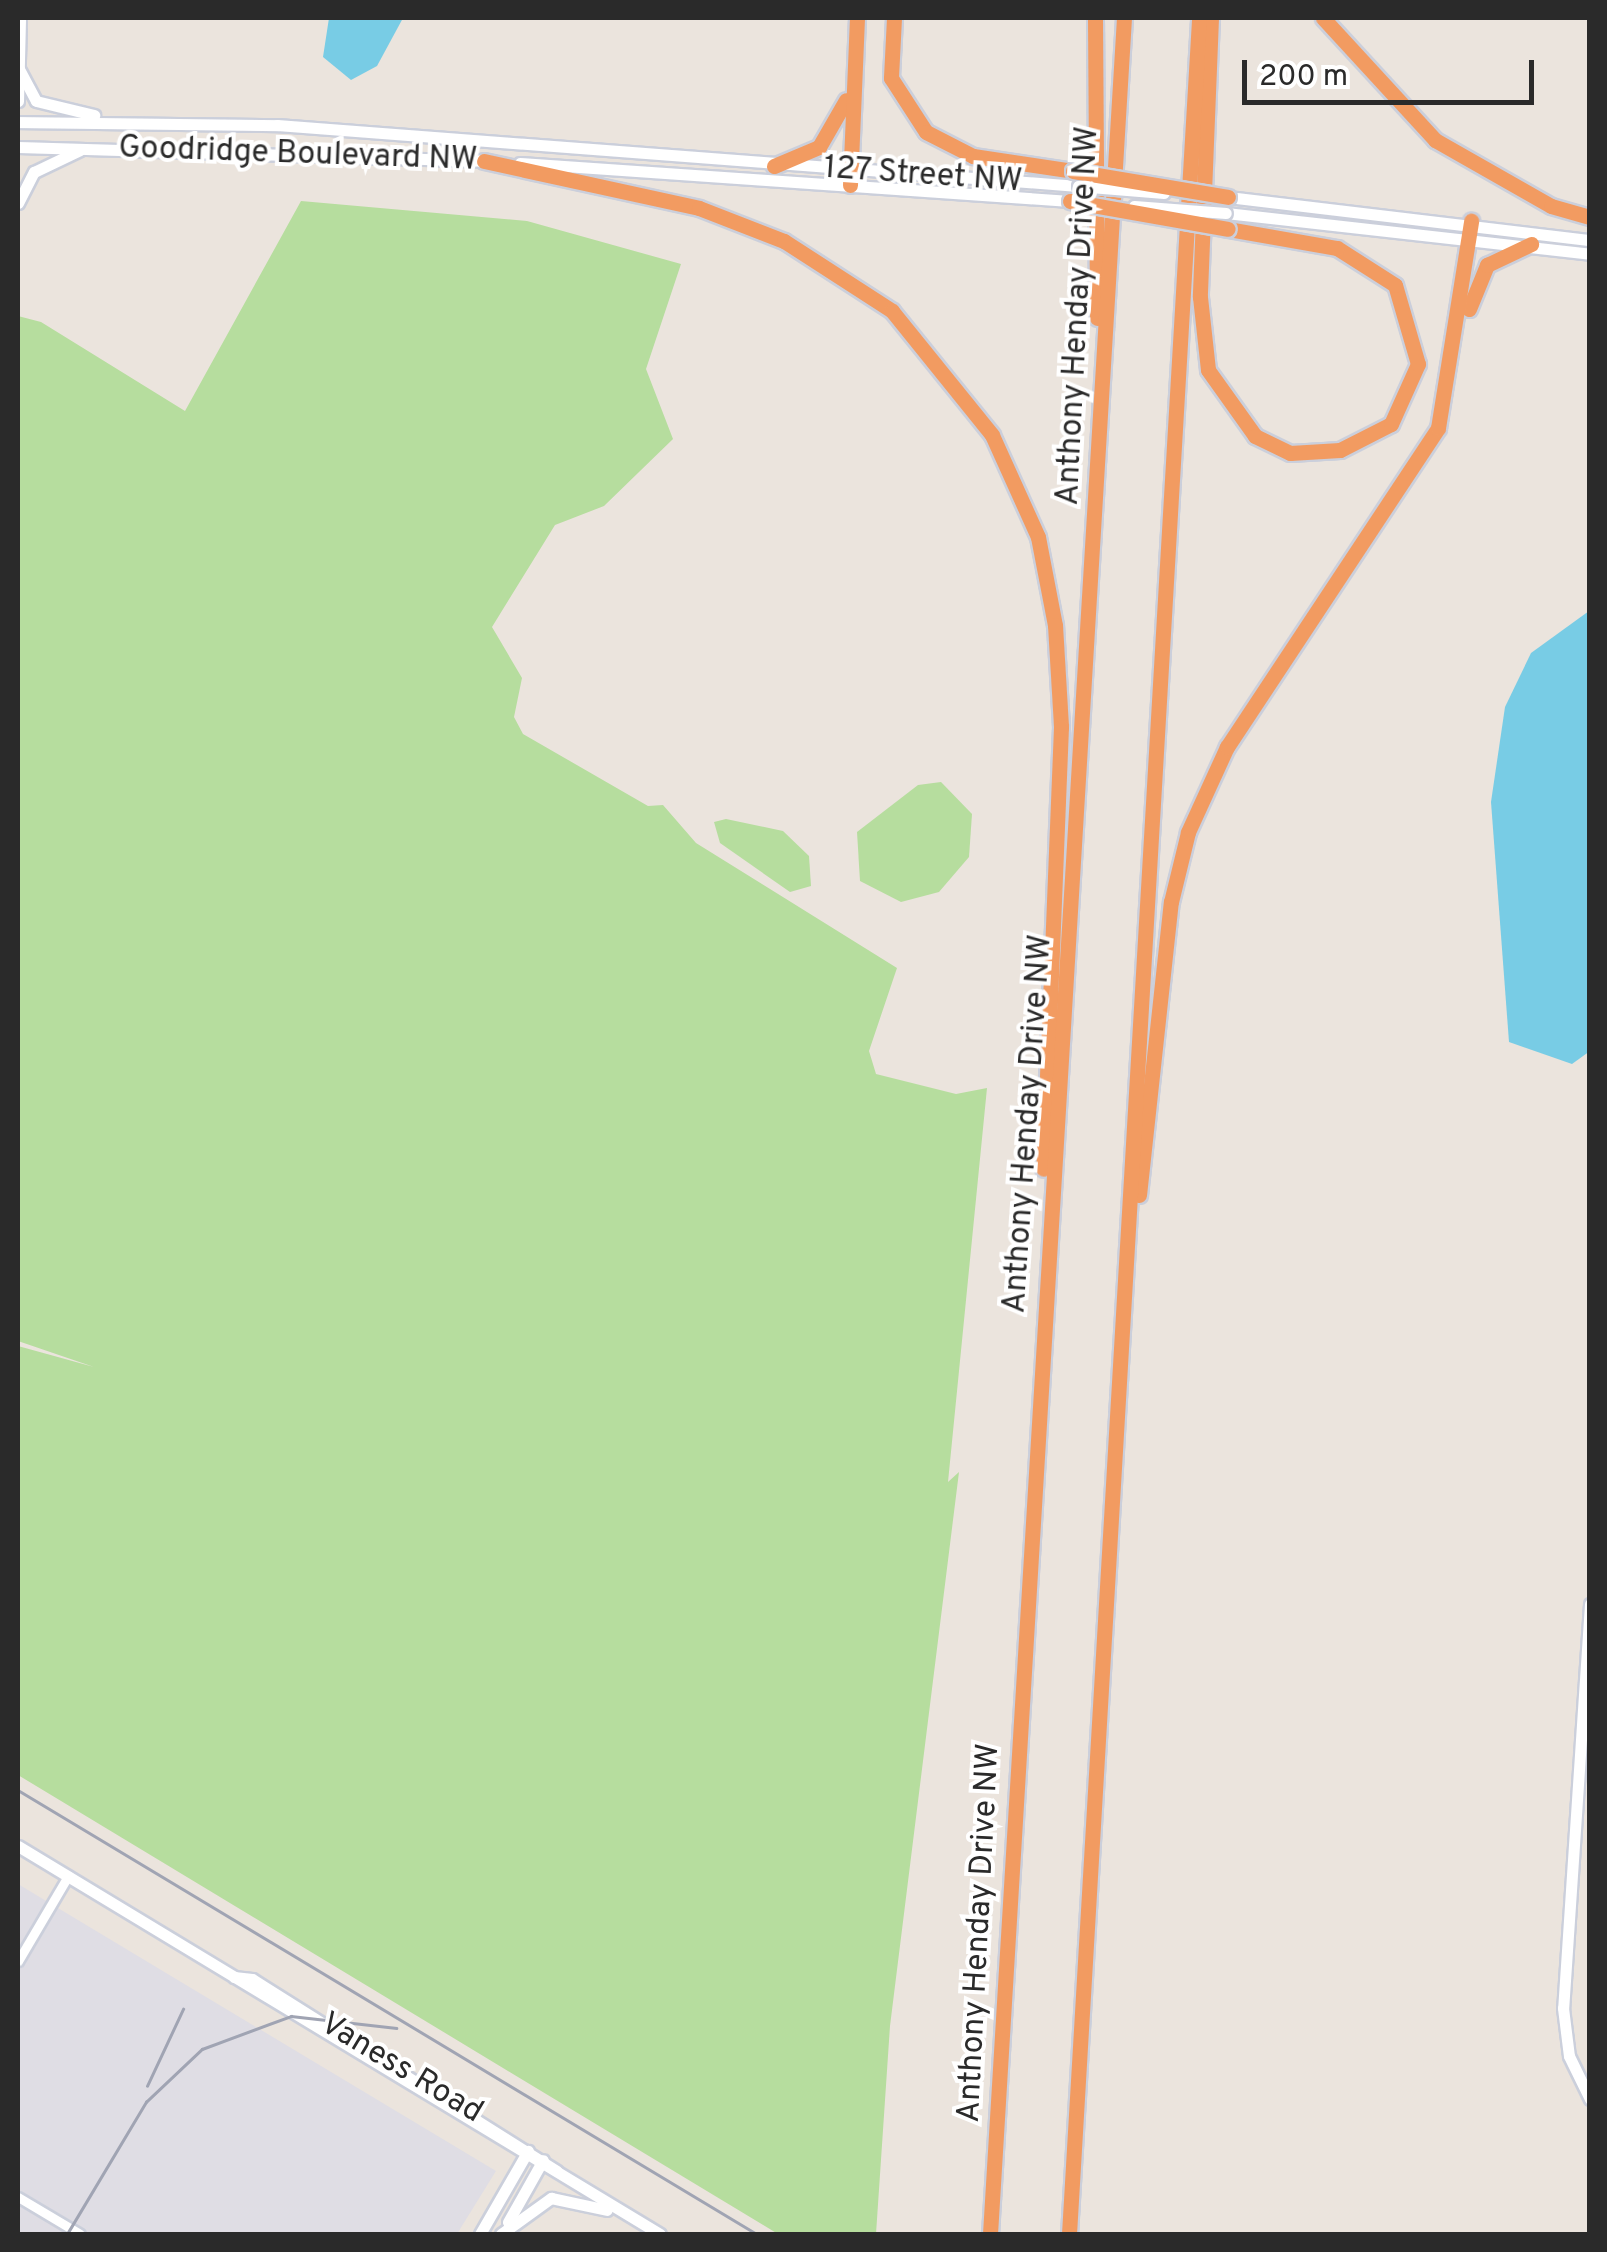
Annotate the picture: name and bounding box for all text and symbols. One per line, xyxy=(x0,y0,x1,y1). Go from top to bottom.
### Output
scale bar xyxy=(1247,40,1540,102)
text: 200 m xyxy=(1259,59,1348,96)
street label: Anthony Henday Drive NW xyxy=(1050,125,1108,507)
street label: Goodridge Boulevard NW xyxy=(118,130,478,180)
street label: 127 Street NW xyxy=(822,150,1024,202)
street label: Anthony Henday Drive NW xyxy=(997,933,1061,1315)
street label: Anthony Henday Drive NW xyxy=(951,1742,1009,2124)
street label: Vaness Road xyxy=(313,2005,489,2133)

